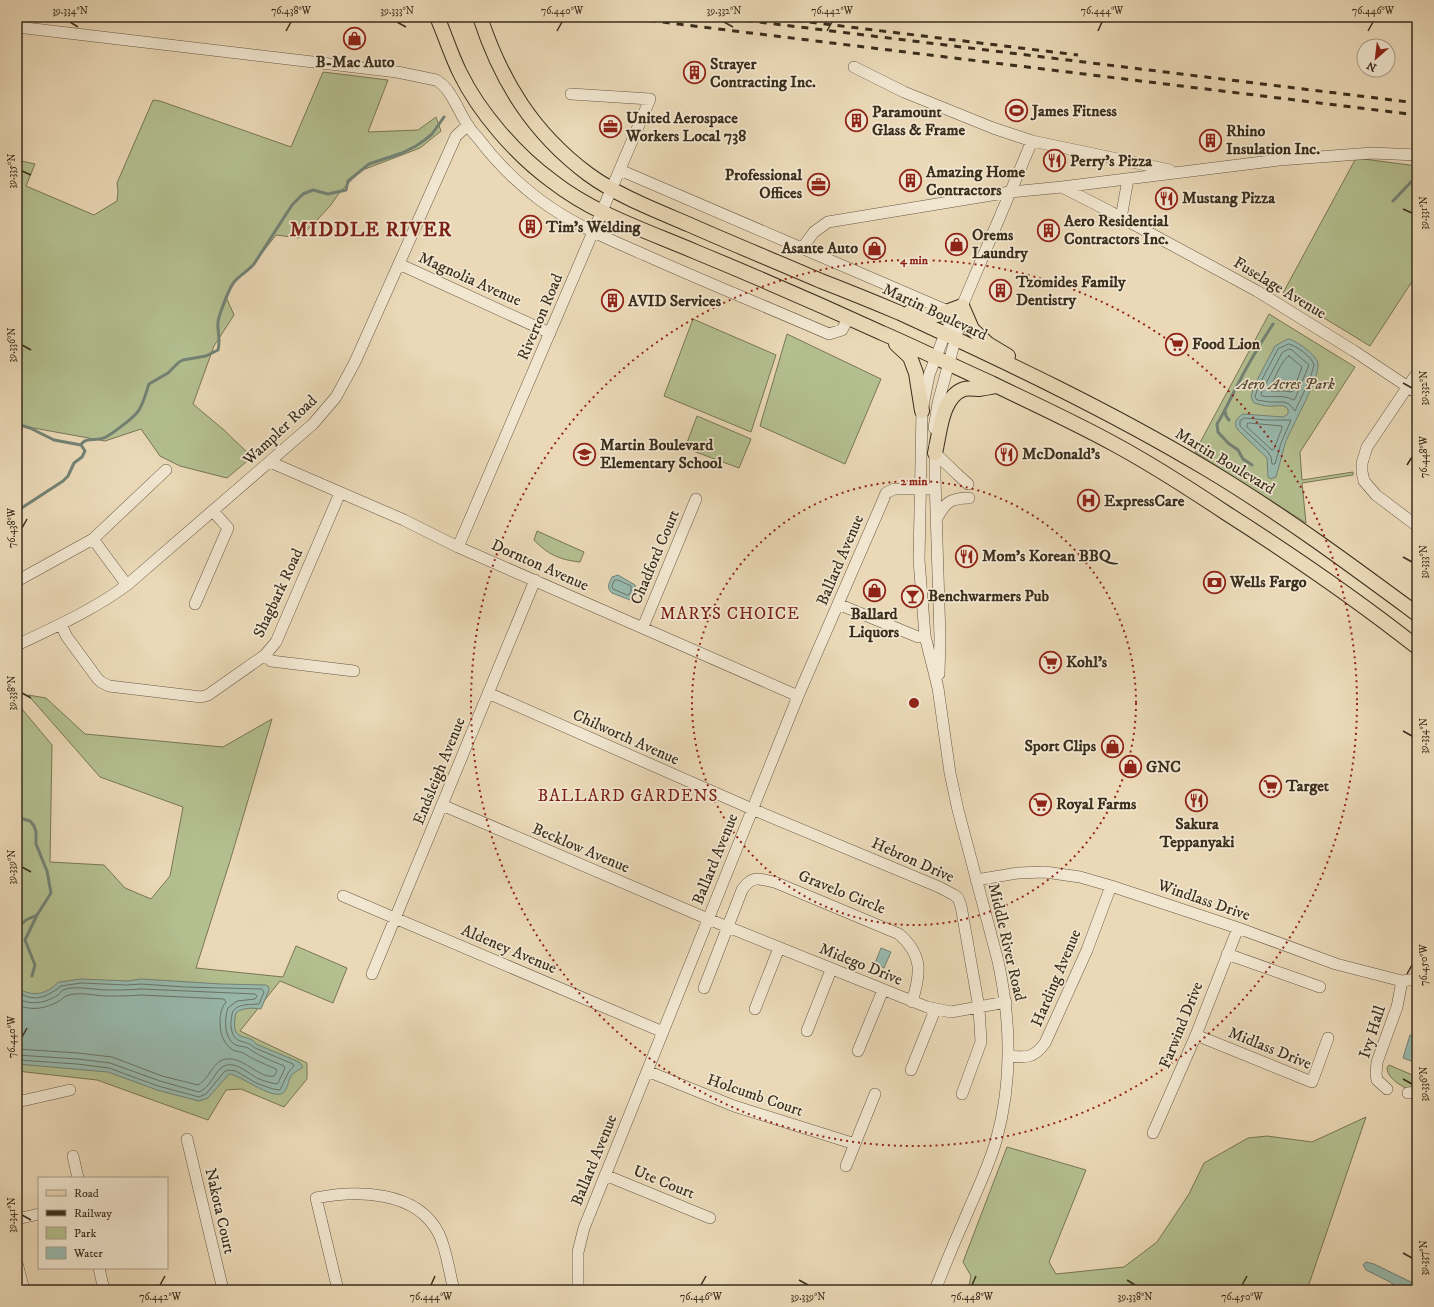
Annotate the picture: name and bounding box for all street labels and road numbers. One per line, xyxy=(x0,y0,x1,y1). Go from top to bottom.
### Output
street label: Magnolia Avenue xyxy=(415,247,525,311)
street label: Fuselage Avenue xyxy=(1230,252,1330,324)
street label: Riverton Road xyxy=(513,271,567,363)
street label: Martin Boulevard xyxy=(879,279,991,345)
street label: Wampler Road xyxy=(238,390,321,470)
street label: Martin Boulevard xyxy=(1171,423,1279,499)
street label: Chadford Court xyxy=(626,507,684,607)
street label: Ballard Avenue xyxy=(812,511,868,608)
street label: Dornton Avenue xyxy=(488,535,592,596)
street label: Shagbark Road xyxy=(249,545,307,641)
street label: Chilworth Avenue xyxy=(569,705,683,770)
street label: Endsleigh Avenue xyxy=(408,714,470,828)
street label: Ballard Avenue xyxy=(688,810,743,908)
street label: Becklow Avenue xyxy=(529,819,633,878)
street label: Hebron Drive xyxy=(869,833,958,887)
street label: Gravelo Circle xyxy=(795,865,889,919)
street label: Windlass Drive xyxy=(1154,875,1253,925)
street label: Middle River Road xyxy=(984,881,1030,1003)
street label: Aldeney Avenue xyxy=(458,920,560,978)
street label: Harding Avenue xyxy=(1026,926,1086,1030)
street label: Midego Drive xyxy=(816,938,906,990)
street label: Farwind Drive xyxy=(1155,978,1208,1071)
street label: Ivy Hall xyxy=(1354,1003,1390,1061)
street label: Midlass Drive xyxy=(1225,1022,1315,1074)
street label: Holcumb Court xyxy=(704,1069,806,1121)
street label: Ballard Avenue xyxy=(567,1111,622,1209)
street label: Ute Court xyxy=(630,1161,698,1203)
street label: Nakota Court xyxy=(200,1166,240,1256)

